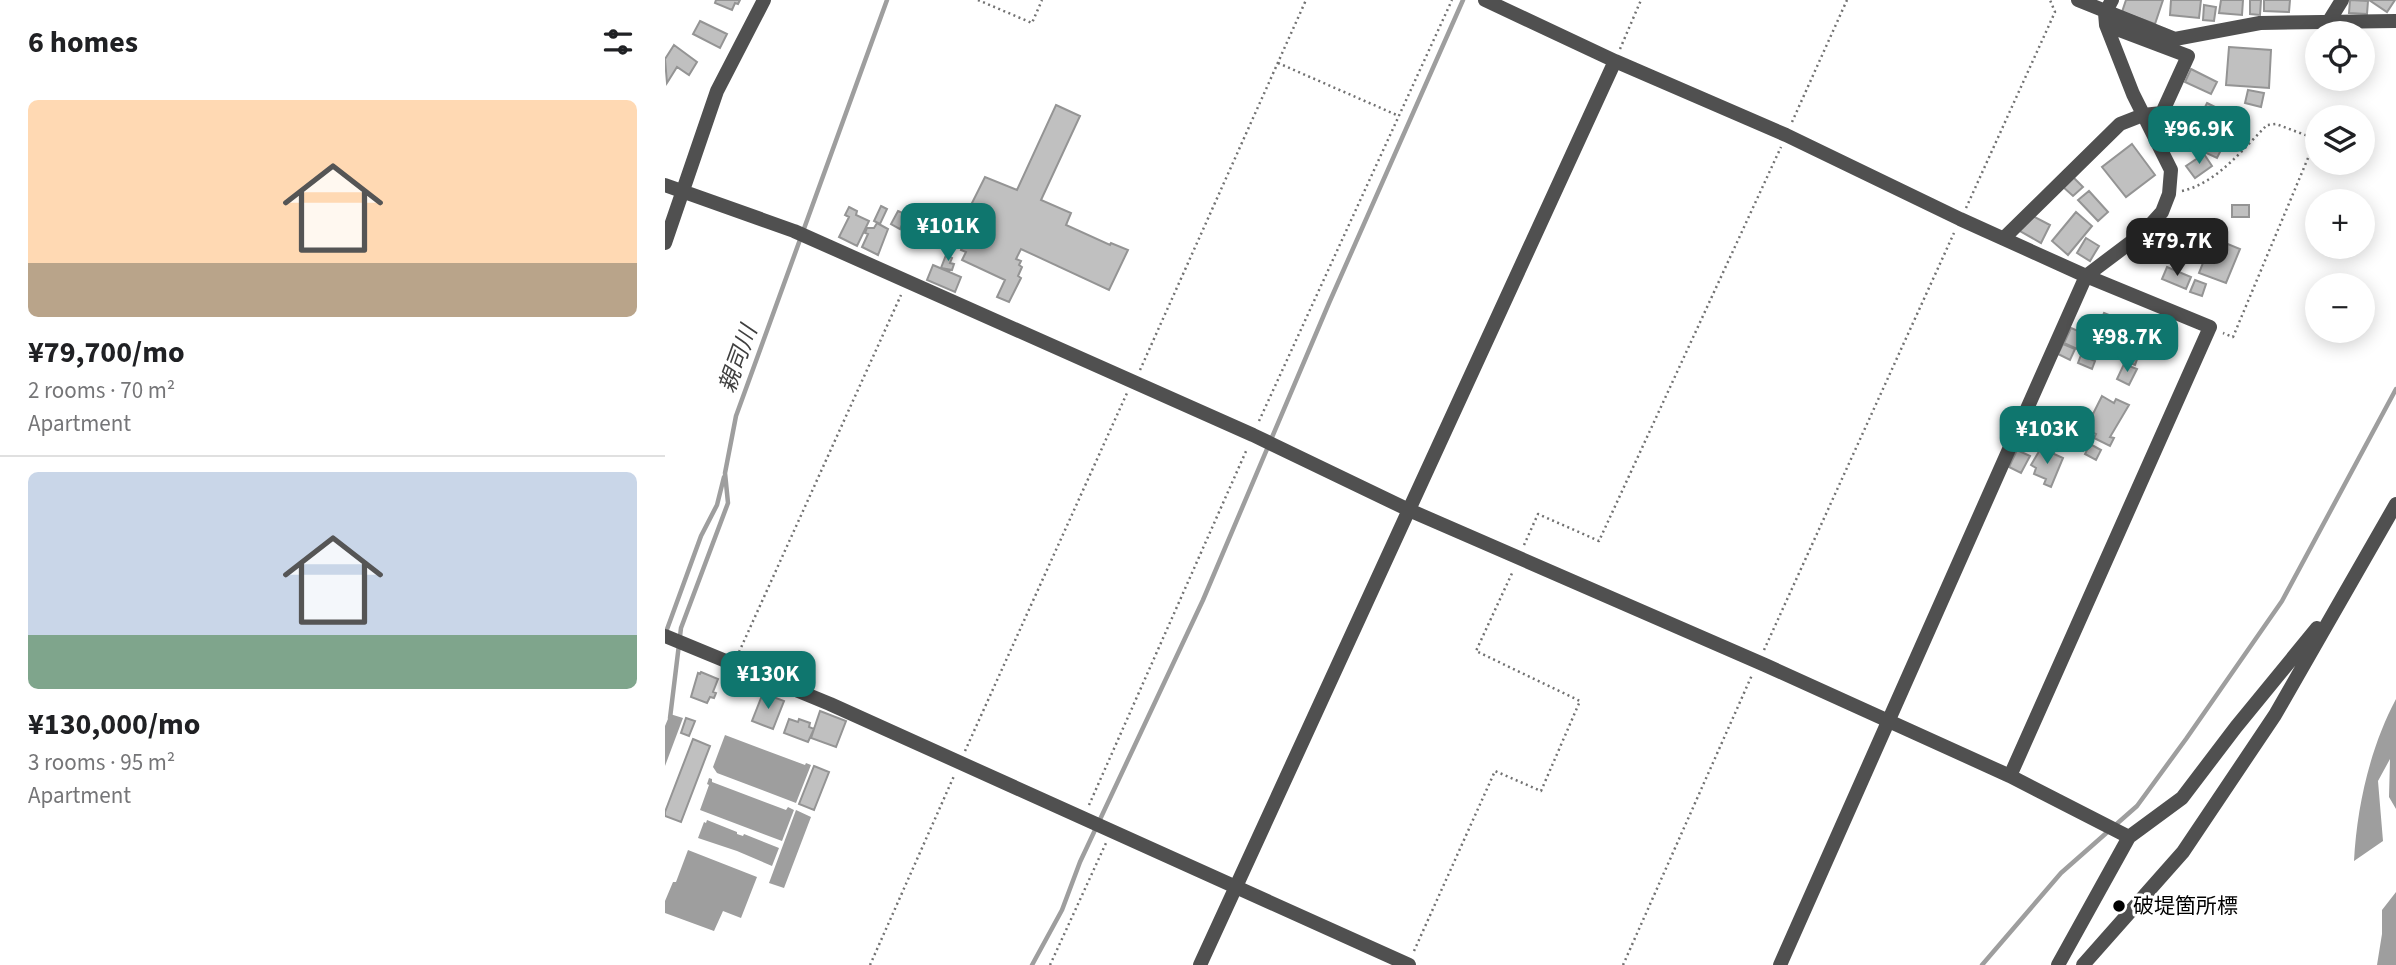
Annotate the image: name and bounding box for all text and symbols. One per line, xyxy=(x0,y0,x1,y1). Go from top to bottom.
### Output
text: 6 homes xyxy=(28,21,138,64)
map controls xyxy=(2305,21,2375,343)
button: locate xyxy=(2305,21,2375,91)
icon: filters xyxy=(599,23,637,61)
button: layers xyxy=(2305,105,2375,175)
pin: ¥96.9K xyxy=(2142,106,2256,166)
text: ¥96.9K xyxy=(2164,112,2234,145)
icon: home xyxy=(270,145,396,271)
button: + xyxy=(2305,189,2375,259)
pin: ¥101K xyxy=(899,204,997,263)
text: ¥101K xyxy=(917,209,979,242)
pin: ¥79.7K xyxy=(2120,218,2234,278)
text: ¥79.7K xyxy=(2142,224,2212,257)
button: − xyxy=(2305,273,2375,343)
pin: ¥98.7K xyxy=(2070,314,2184,374)
water label: 親司川 xyxy=(711,318,766,397)
text: ¥98.7K xyxy=(2092,320,2162,353)
text: ¥79,700/mo xyxy=(28,331,185,374)
text: 2 rooms · 70 m² xyxy=(28,374,175,407)
pin: ¥103K xyxy=(1998,406,2096,466)
text: Apartment xyxy=(28,407,131,440)
text: ¥103K xyxy=(2016,412,2078,445)
icon: home xyxy=(270,517,396,643)
pin: ¥130K xyxy=(719,652,817,711)
text: ¥130K xyxy=(737,657,799,690)
text: ¥130,000/mo xyxy=(28,703,200,746)
text: 3 rooms · 95 m² xyxy=(28,746,175,779)
text: Apartment xyxy=(28,779,131,812)
place label: 破堤箇所標 xyxy=(2133,891,2238,921)
marker: 破堤箇所標 xyxy=(2111,898,2127,914)

